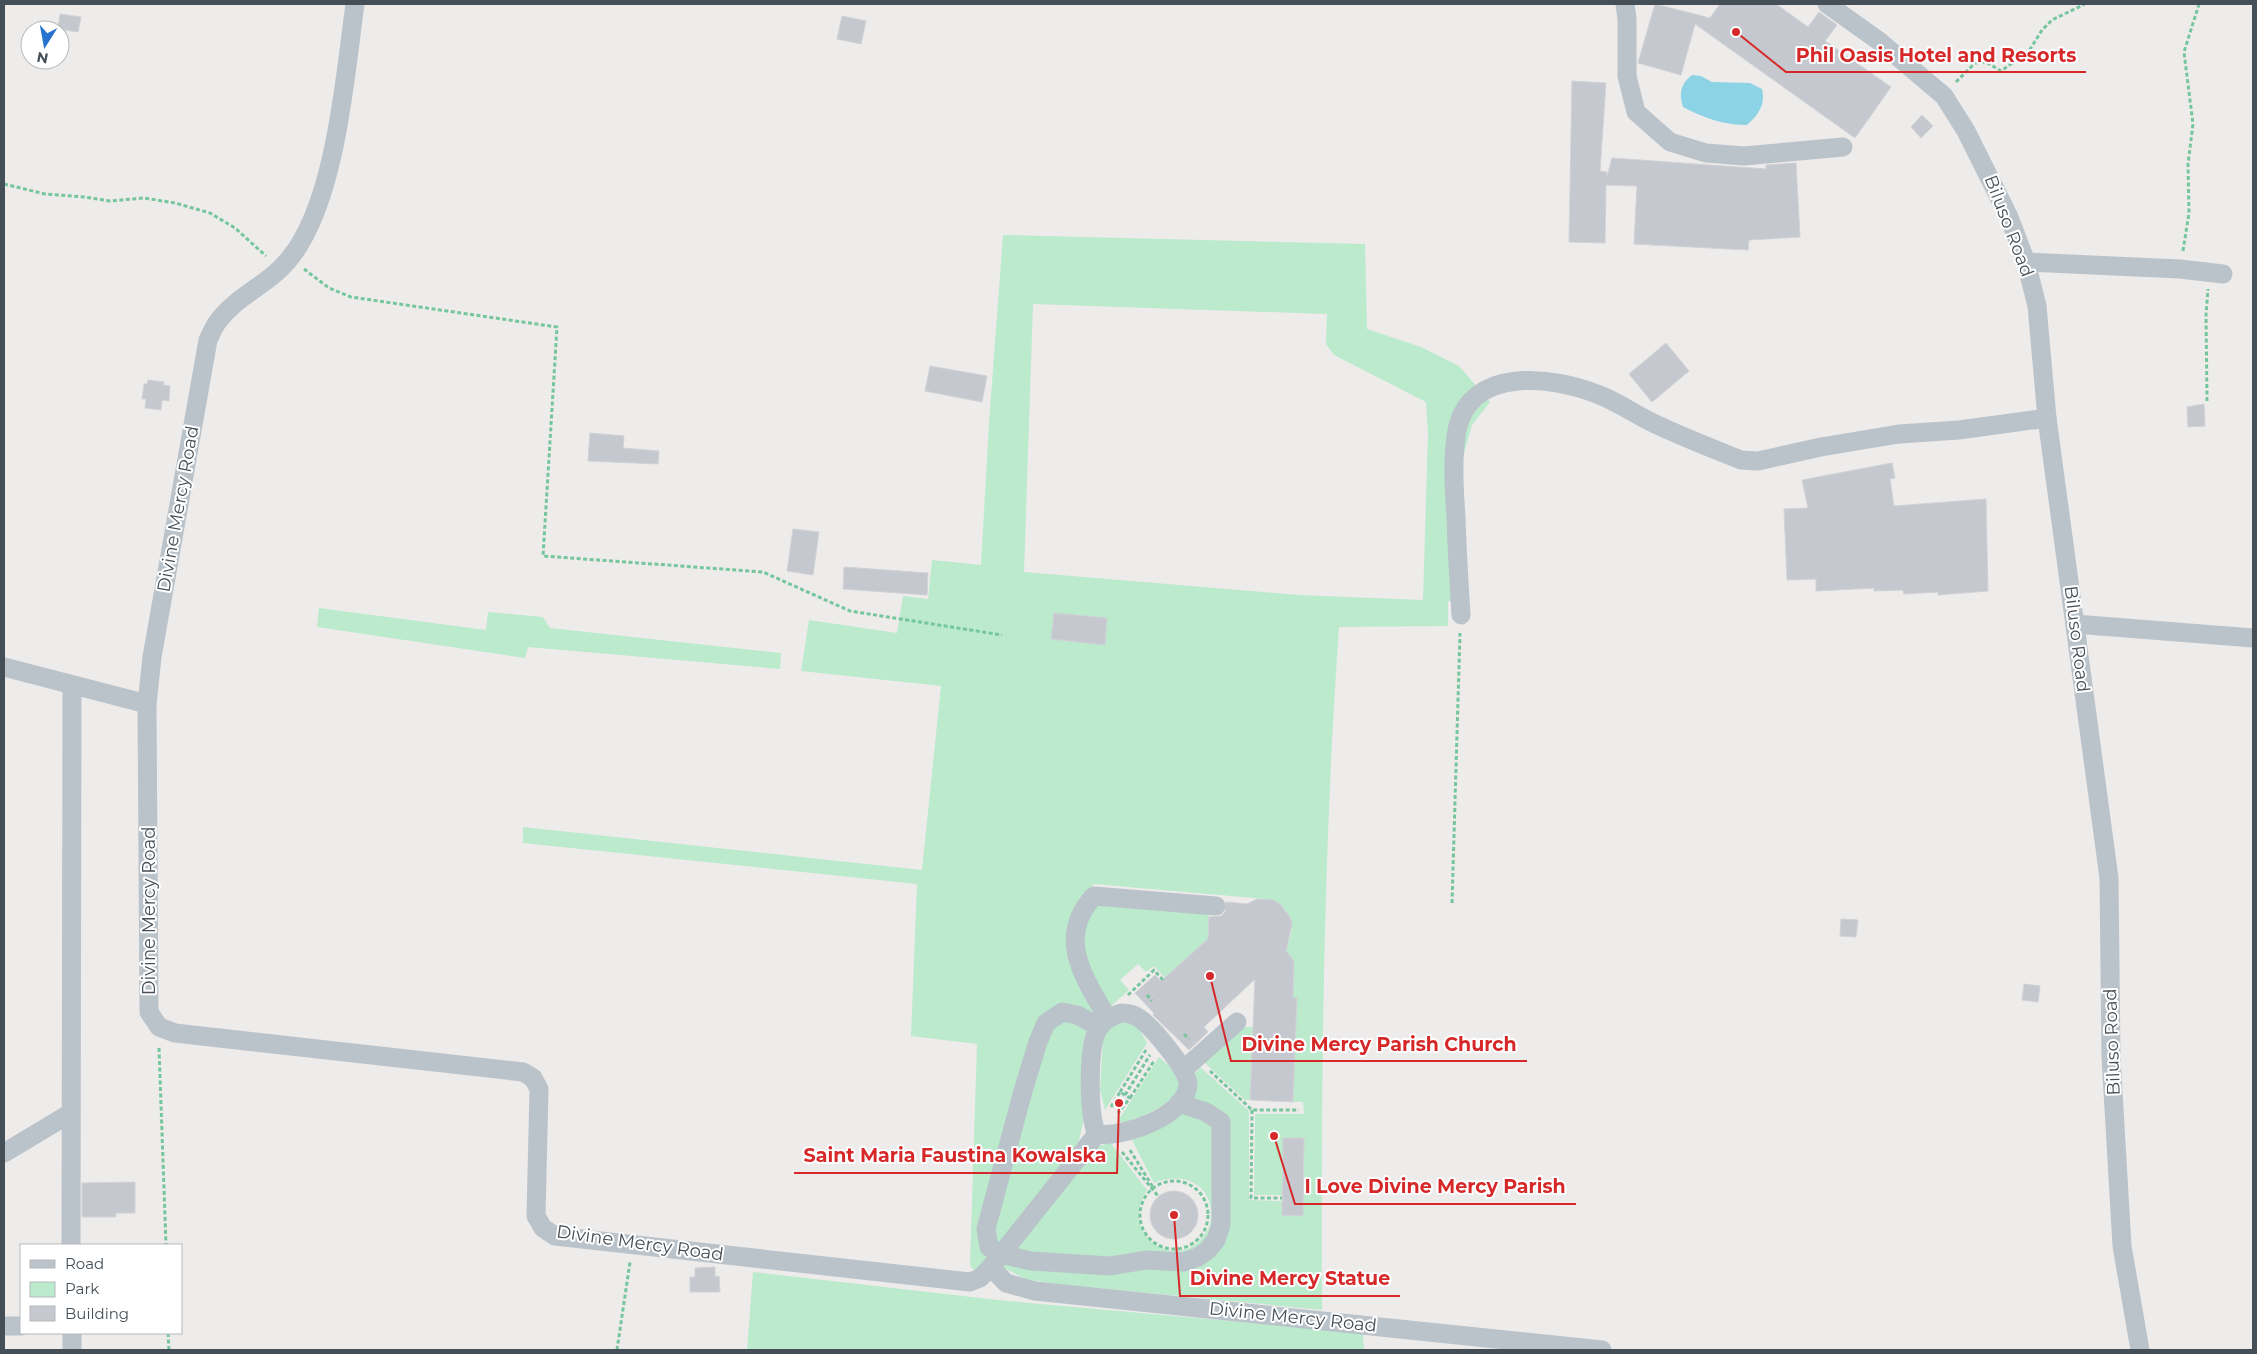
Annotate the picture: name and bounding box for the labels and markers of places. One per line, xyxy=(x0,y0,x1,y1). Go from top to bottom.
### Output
callout: Phil Oasis Hotel and Resorts xyxy=(1786,38,2086,72)
callout: Divine Mercy Parish Church xyxy=(1231,1027,1527,1061)
callout: Saint Maria Faustina Kowalska xyxy=(794,1139,1117,1173)
callout: I Love Divine Mercy Parish xyxy=(1295,1170,1576,1204)
callout: Divine Mercy Statue xyxy=(1180,1262,1400,1296)

